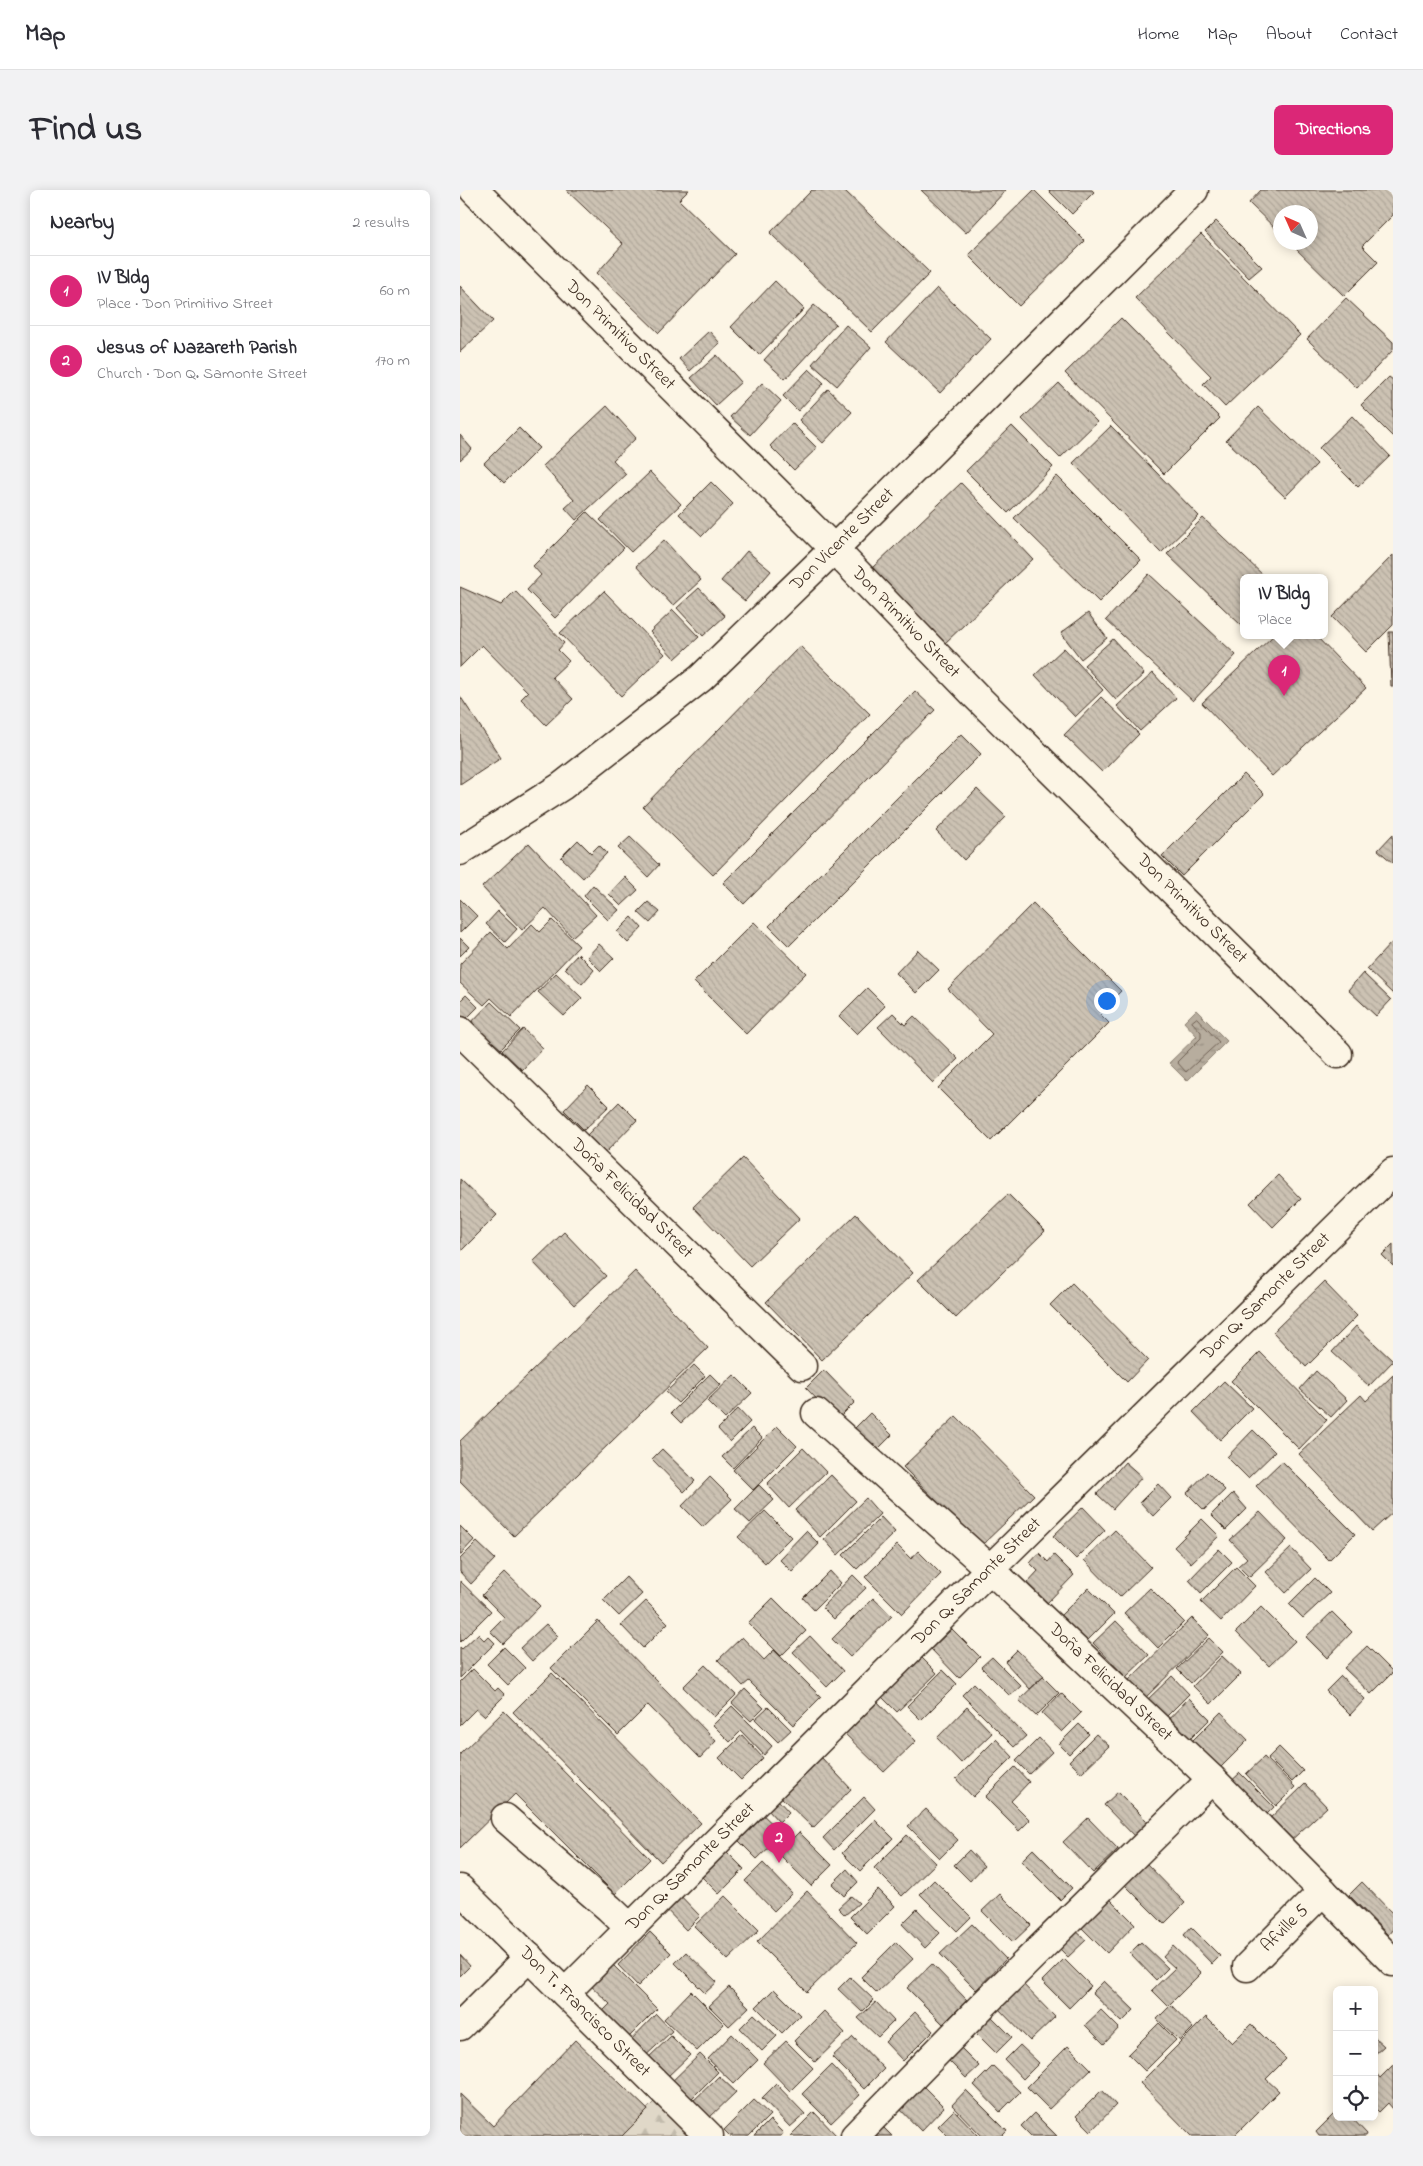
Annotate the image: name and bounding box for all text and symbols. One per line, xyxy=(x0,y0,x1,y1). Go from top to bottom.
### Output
text: Map xyxy=(25,17,66,52)
text: Home xyxy=(1138,22,1179,48)
text: Map xyxy=(1207,22,1238,48)
text: About xyxy=(1266,22,1312,48)
text: Contact xyxy=(1340,22,1398,48)
text: Find us xyxy=(30,105,142,156)
button: Directions xyxy=(1274,105,1393,155)
north arrow xyxy=(1273,205,1318,250)
text: Nearby xyxy=(50,208,114,238)
text: 2 results xyxy=(352,211,410,235)
text: IV Bldg xyxy=(97,265,149,292)
street label: Don Primitivo Street xyxy=(558,274,681,397)
text: 1 xyxy=(63,279,69,303)
text: 60 m xyxy=(380,279,410,303)
text: Place · Don Primitivo Street xyxy=(97,292,273,316)
text: Jesus of Nazareth Parish xyxy=(97,335,297,362)
text: 2 xyxy=(62,349,70,373)
text: 170 m xyxy=(375,349,410,373)
text: Church · Don Q. Samonte Street xyxy=(97,362,307,386)
street label: Don Vicente Street xyxy=(784,482,901,598)
street label: Don Primitivo Street xyxy=(844,560,966,685)
popup xyxy=(1240,574,1328,639)
text: IV Bldg xyxy=(1258,581,1310,608)
text: Place xyxy=(1258,608,1292,632)
pin: 1 xyxy=(1268,655,1300,696)
street label: Don Primitivo Street xyxy=(1129,848,1253,970)
your location xyxy=(1094,988,1120,1014)
street label: Doña Felicidad Street xyxy=(563,1132,699,1265)
street label: Don Q. Samonte Street xyxy=(1195,1227,1337,1368)
street label: Don Q. Samonte Street xyxy=(906,1512,1048,1653)
street label: Doña Felicidad Street xyxy=(1041,1616,1178,1748)
street label: Don Q. Samonte Street xyxy=(620,1797,762,1938)
pin: 2 xyxy=(763,1822,795,1863)
street label: Afville 5 xyxy=(1255,1899,1315,1959)
street label: Don T. Francisco Street xyxy=(512,1940,656,2084)
map controls xyxy=(1333,1986,1378,2121)
button: + xyxy=(1333,1986,1378,2031)
button: − xyxy=(1333,2031,1378,2076)
button: locate xyxy=(1333,2076,1378,2121)

